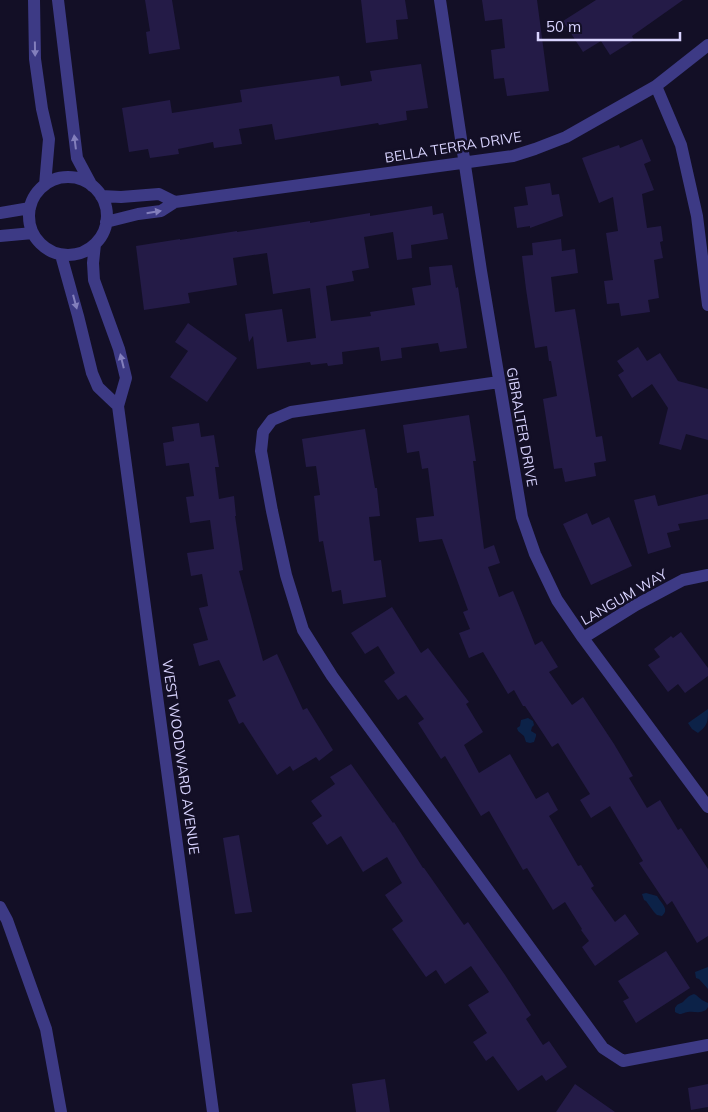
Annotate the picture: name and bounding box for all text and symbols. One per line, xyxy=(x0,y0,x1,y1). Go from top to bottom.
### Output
scale bar xyxy=(538,10,680,42)
text: 50 m xyxy=(546,17,581,36)
one-way arrow xyxy=(31,41,39,57)
street label: BELLA TERRA DRIVE xyxy=(383,127,523,167)
one-way arrow xyxy=(71,133,79,149)
one-way arrow xyxy=(146,207,162,215)
one-way arrow xyxy=(71,294,79,309)
one-way arrow xyxy=(118,354,126,369)
street label: GIBRALTER DRIVE xyxy=(503,366,541,488)
street label: LANGUM WAY xyxy=(578,565,671,629)
street label: WEST WOODWARD AVENUE xyxy=(158,658,204,856)

